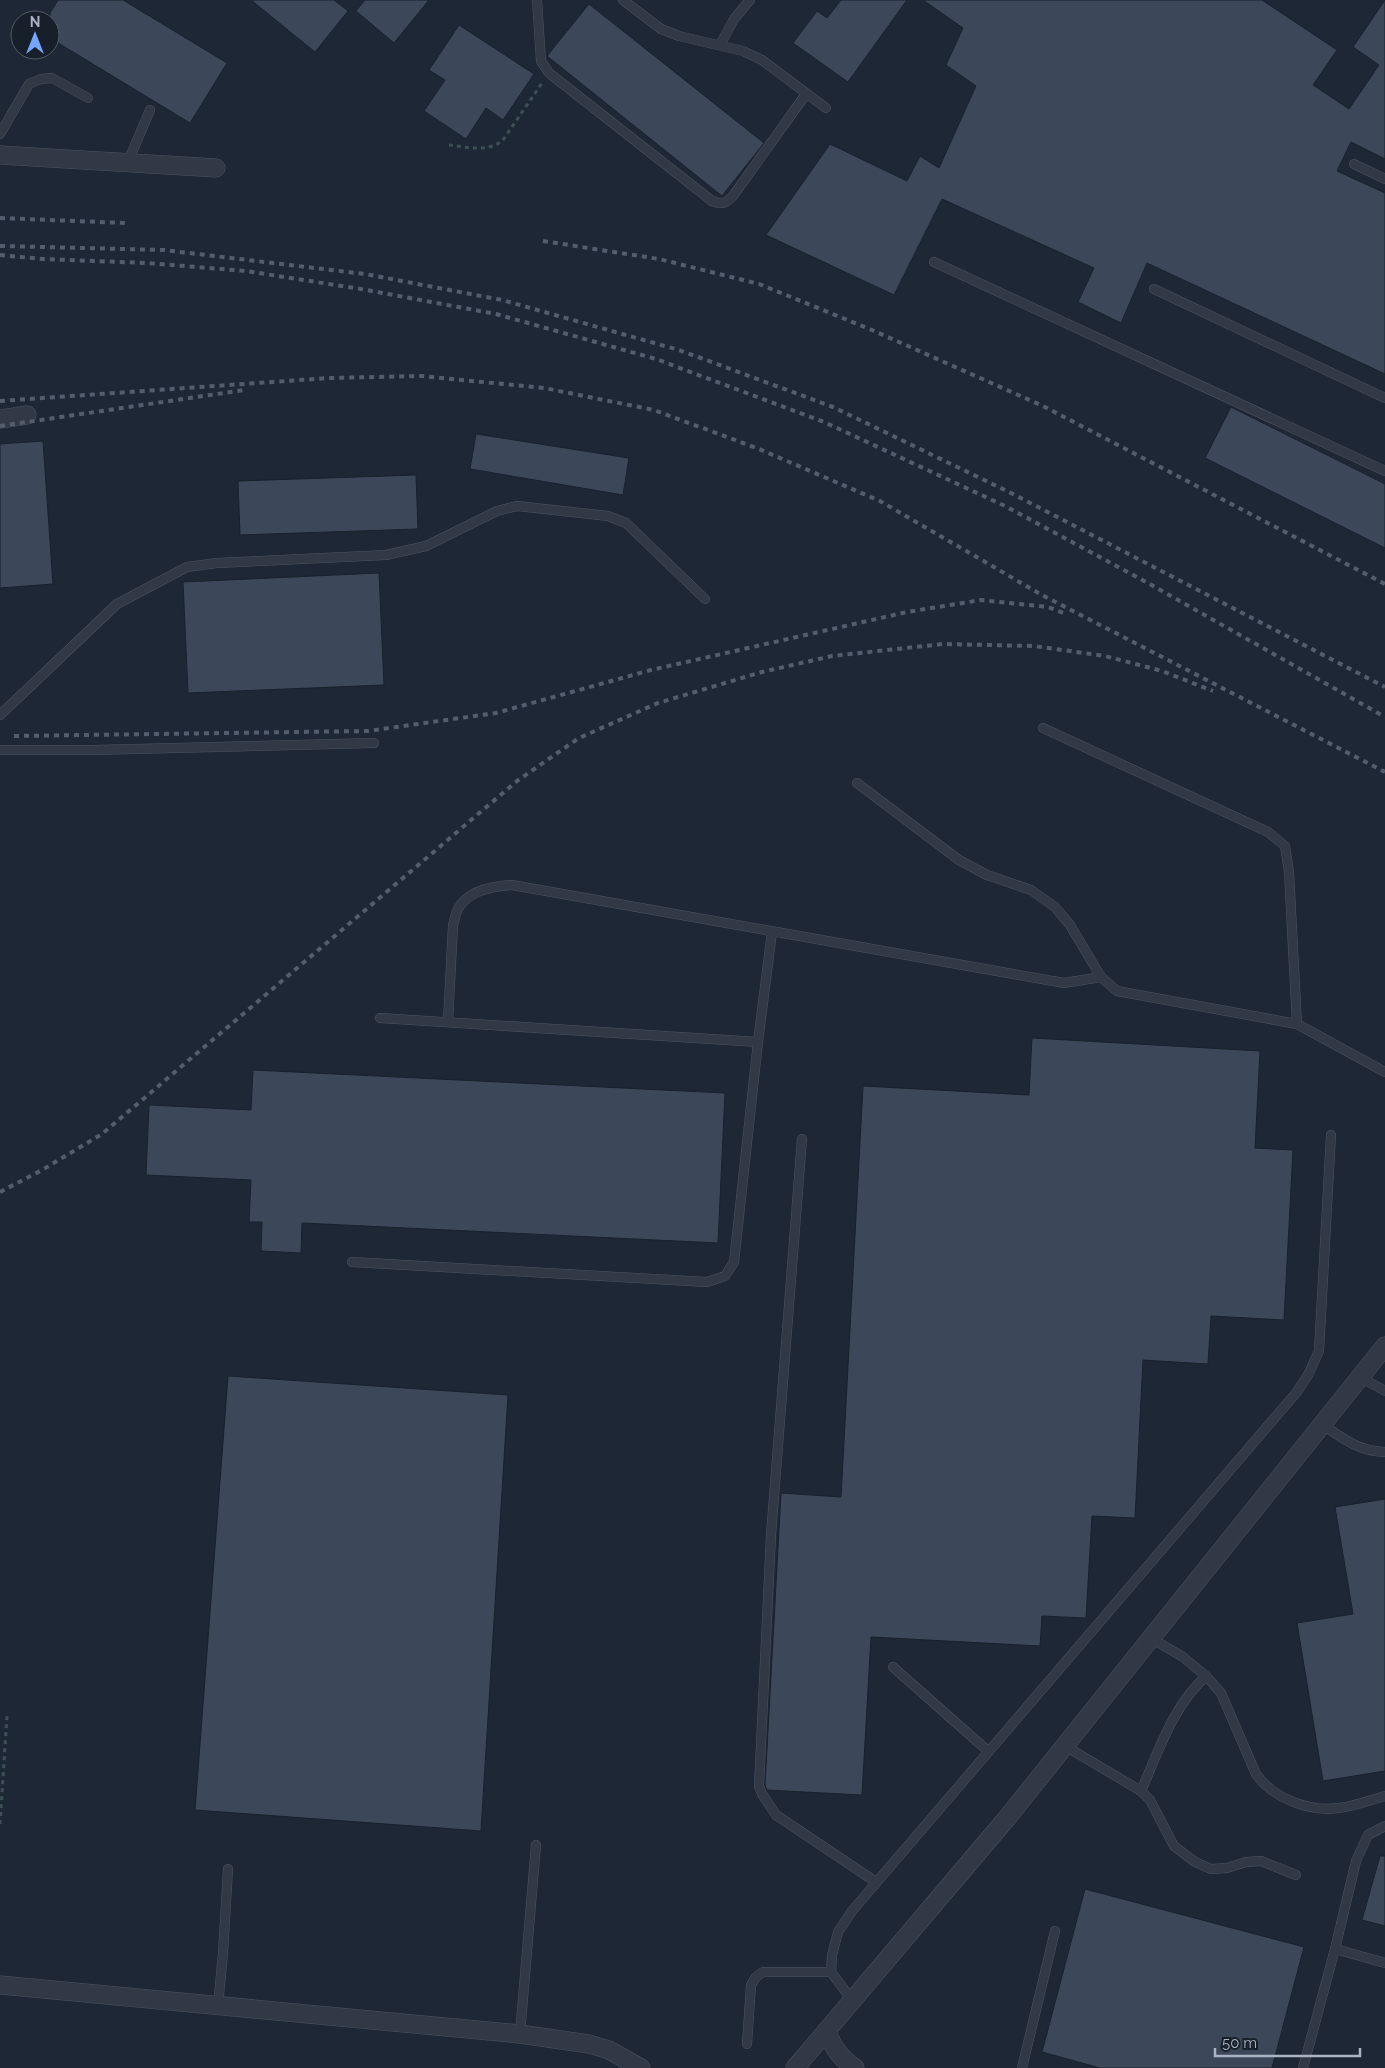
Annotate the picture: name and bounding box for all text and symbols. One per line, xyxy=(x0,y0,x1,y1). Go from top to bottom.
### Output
north arrow xyxy=(10,10,60,60)
text: N xyxy=(30,14,40,30)
scale bar xyxy=(1215,2026,1360,2058)
text: 50 m xyxy=(1222,2034,1257,2052)

